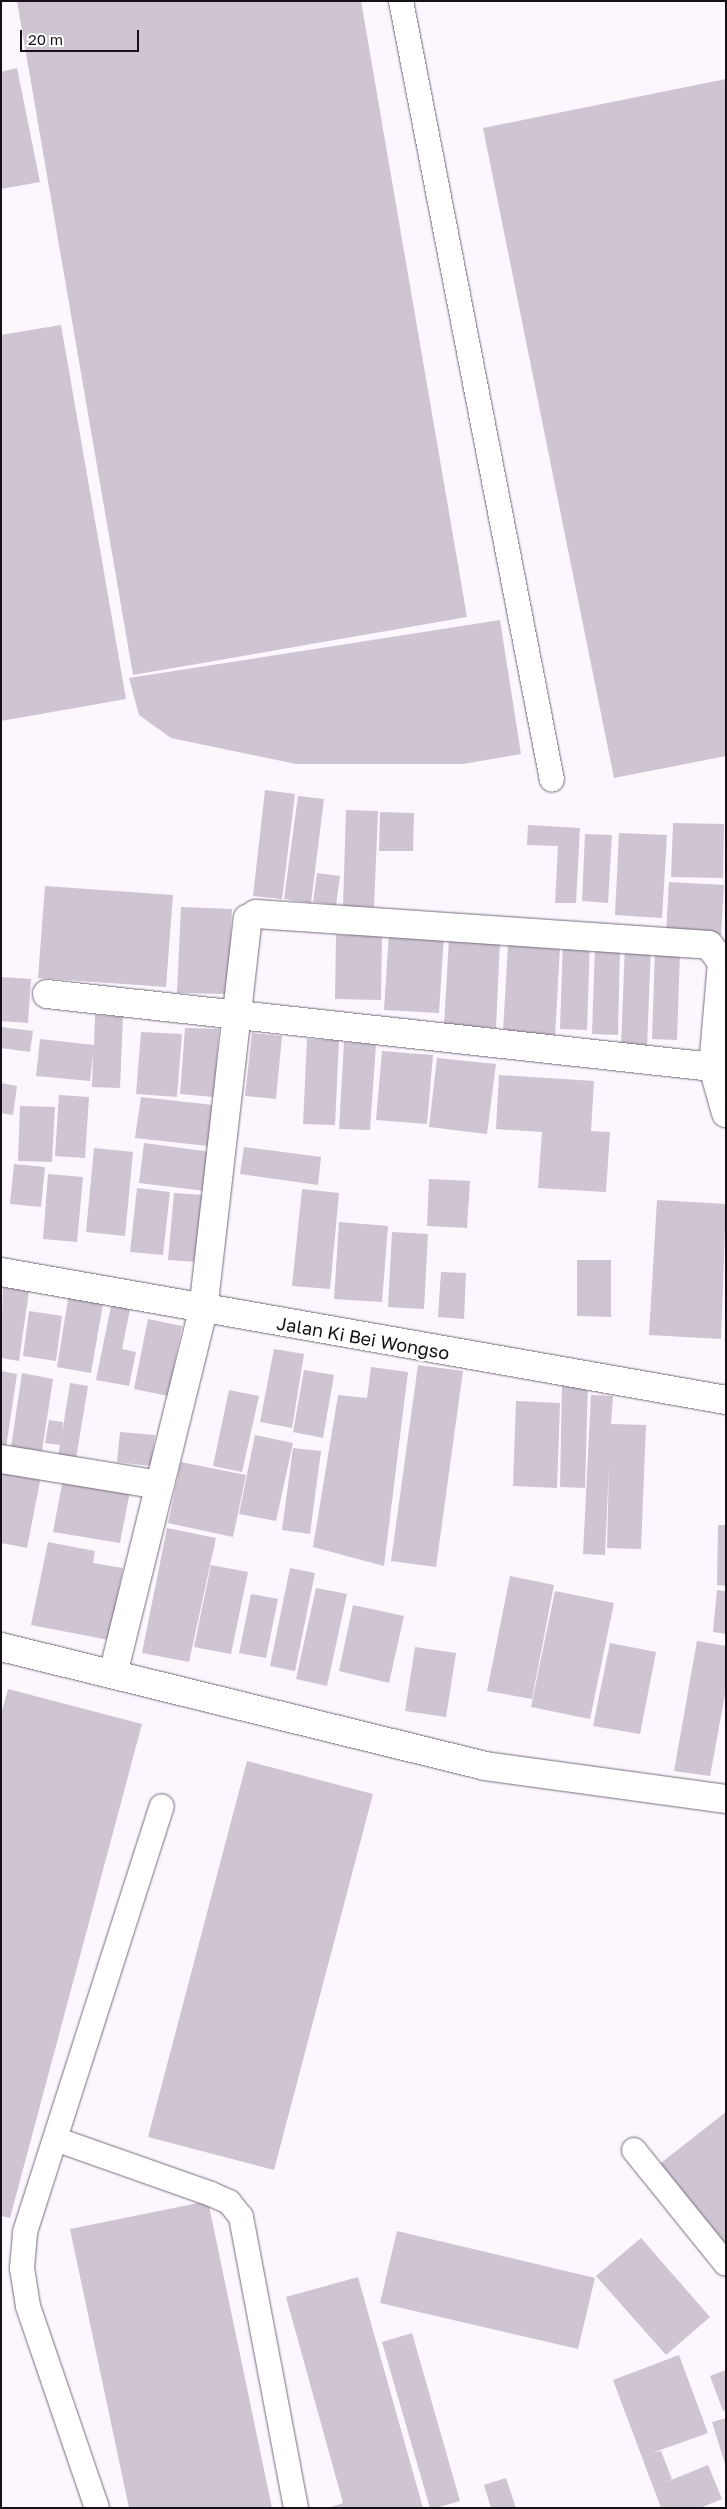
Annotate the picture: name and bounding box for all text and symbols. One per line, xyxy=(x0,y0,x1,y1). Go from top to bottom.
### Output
scale bar xyxy=(22,20,141,52)
text: 20 m xyxy=(28,30,63,48)
street label: Jalan Ki Bei Wongso xyxy=(275,1312,451,1364)

